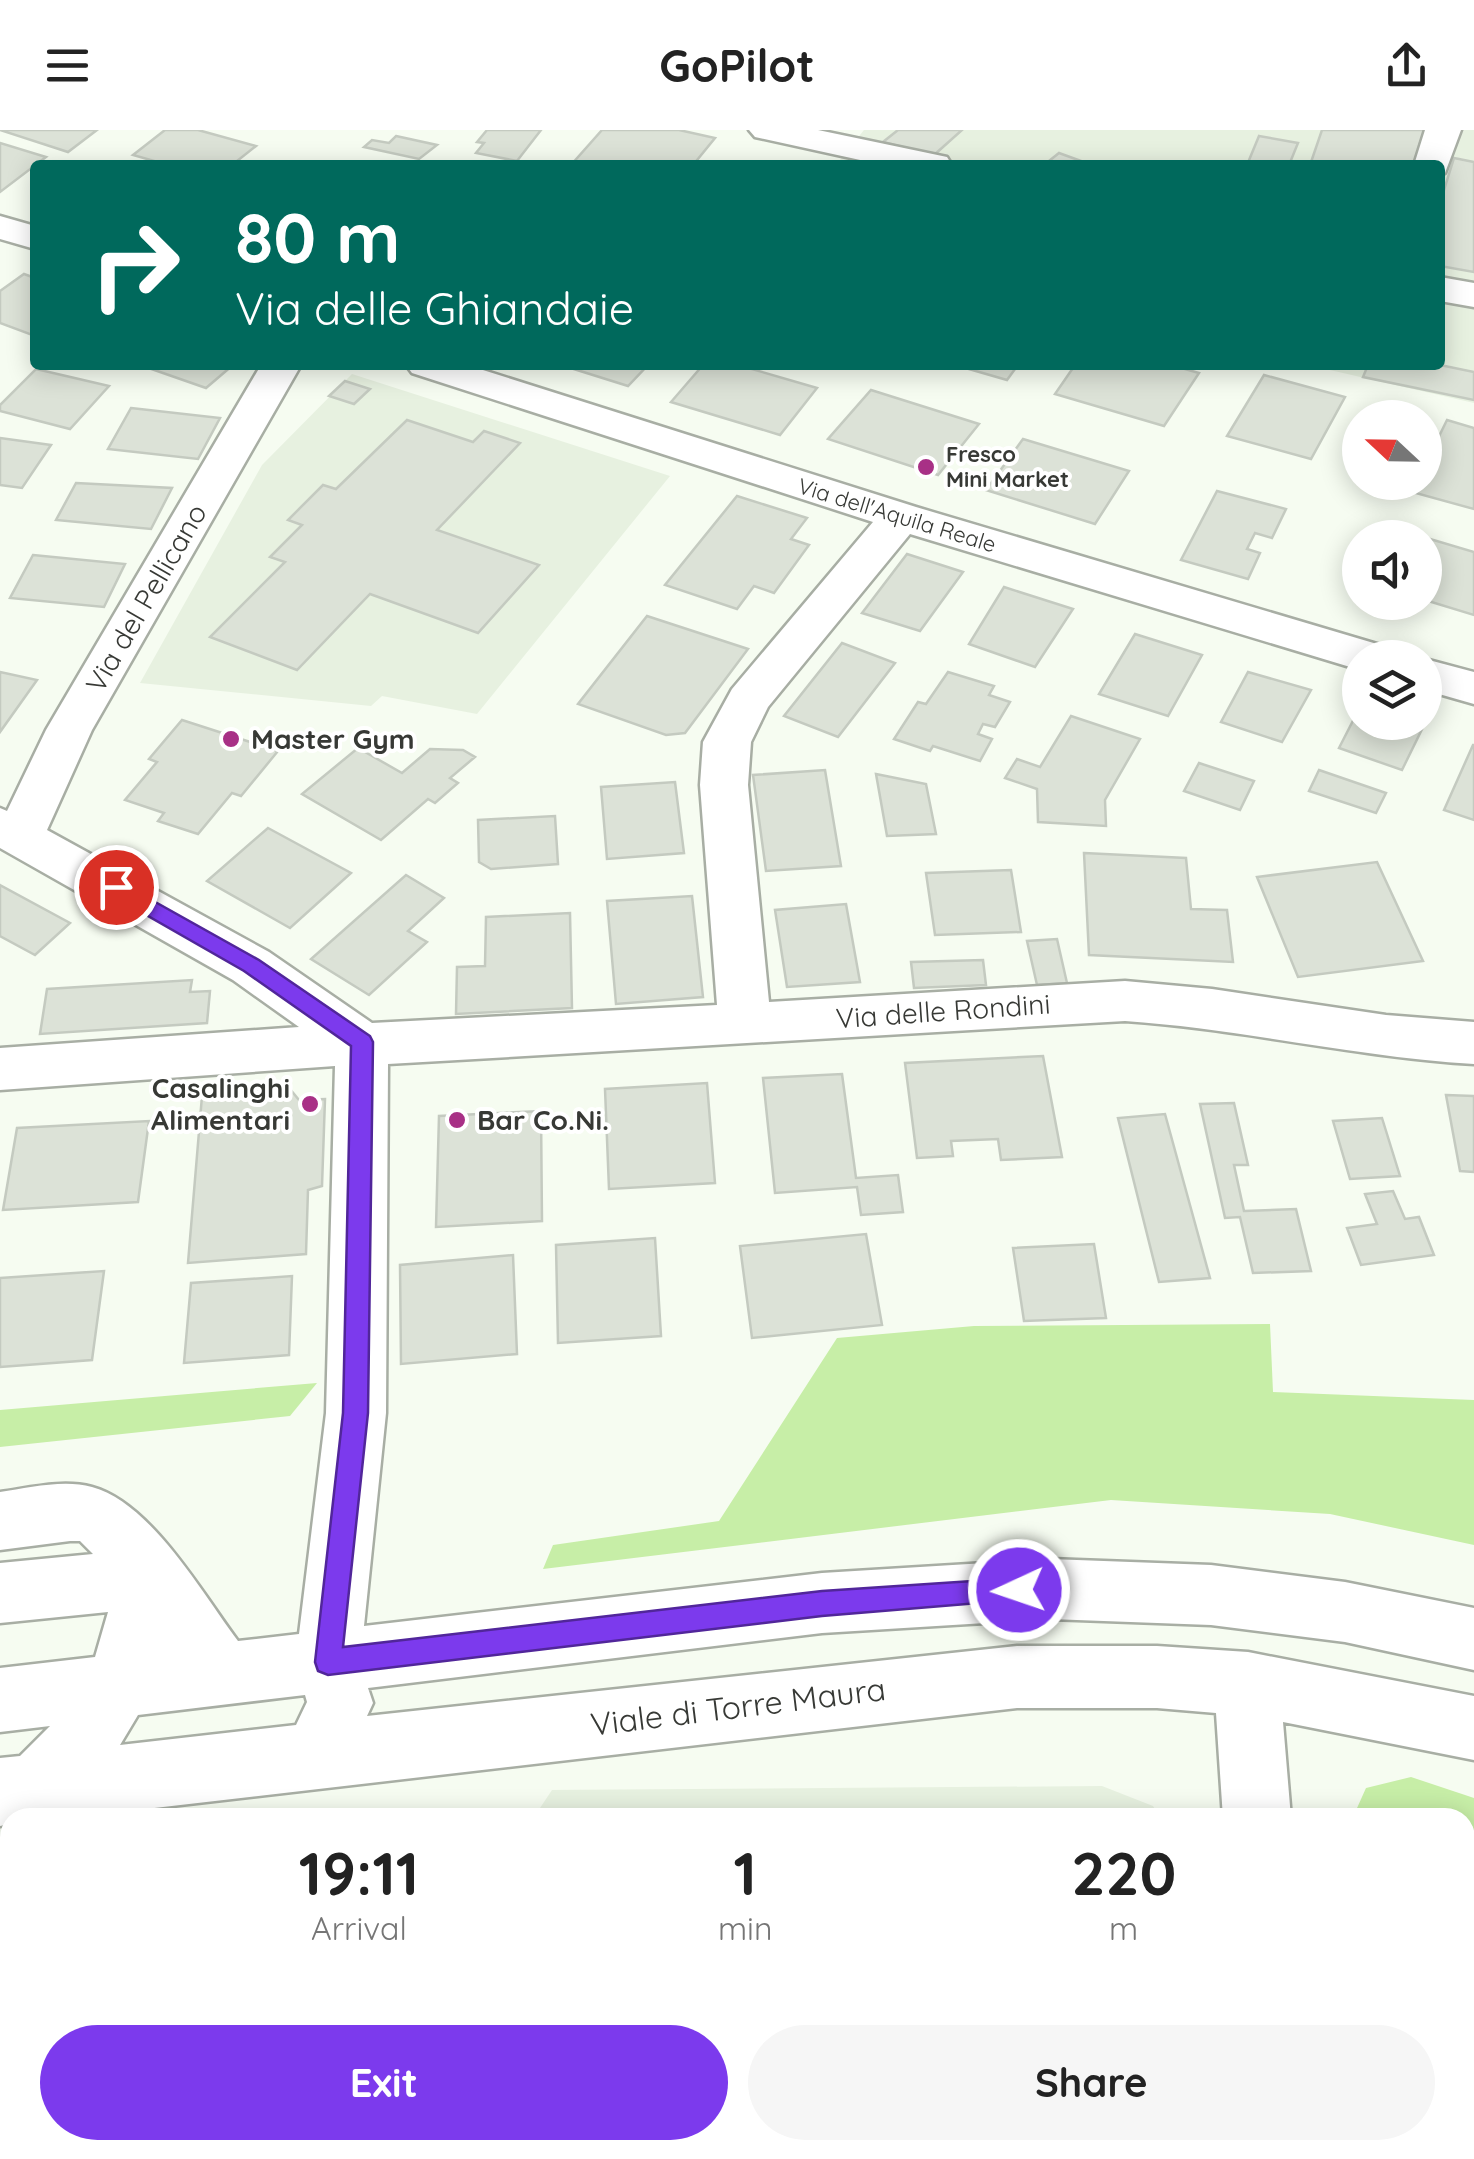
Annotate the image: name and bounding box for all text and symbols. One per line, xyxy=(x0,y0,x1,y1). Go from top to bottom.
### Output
text: GoPilot xyxy=(659,37,815,93)
icon: menu xyxy=(40,38,95,93)
icon: share xyxy=(1379,38,1434,93)
text: 80 m xyxy=(235,193,400,281)
icon: right xyxy=(70,200,200,330)
text: Via delle Ghiandaie xyxy=(235,280,634,336)
north arrow xyxy=(1342,400,1442,500)
map controls xyxy=(1342,400,1442,740)
place label: Fresco Mini Market xyxy=(946,440,1069,493)
marker: Fresco Mini Market xyxy=(915,456,937,478)
street label: Via dell'Aquila Reale xyxy=(795,472,999,558)
street label: Via del Pellicano xyxy=(77,497,214,698)
button: sound xyxy=(1342,520,1442,620)
button: layers xyxy=(1342,640,1442,740)
place label: Master Gym xyxy=(251,721,415,756)
marker: Master Gym xyxy=(220,728,242,750)
pin xyxy=(74,845,159,930)
icon: arrive xyxy=(89,860,144,915)
street label: Via delle Rondini xyxy=(835,986,1051,1035)
place label: Casalinghi Alimentari xyxy=(151,1070,290,1137)
marker: Casalinghi Alimentari xyxy=(299,1093,321,1115)
place label: Bar Co.Ni. xyxy=(477,1102,609,1137)
marker: Bar Co.Ni. xyxy=(446,1109,468,1131)
position arrow xyxy=(967,1538,1071,1642)
street label: Viale di Torre Maura xyxy=(588,1668,888,1744)
text: 19:11 xyxy=(299,1835,419,1910)
text: 1 xyxy=(733,1835,757,1910)
text: 220 xyxy=(1071,1835,1176,1910)
text: Arrival xyxy=(311,1908,407,1948)
text: min xyxy=(718,1908,772,1948)
text: m xyxy=(1109,1908,1138,1948)
button: Exit xyxy=(40,2025,728,2140)
button: Share xyxy=(748,2025,1435,2140)

